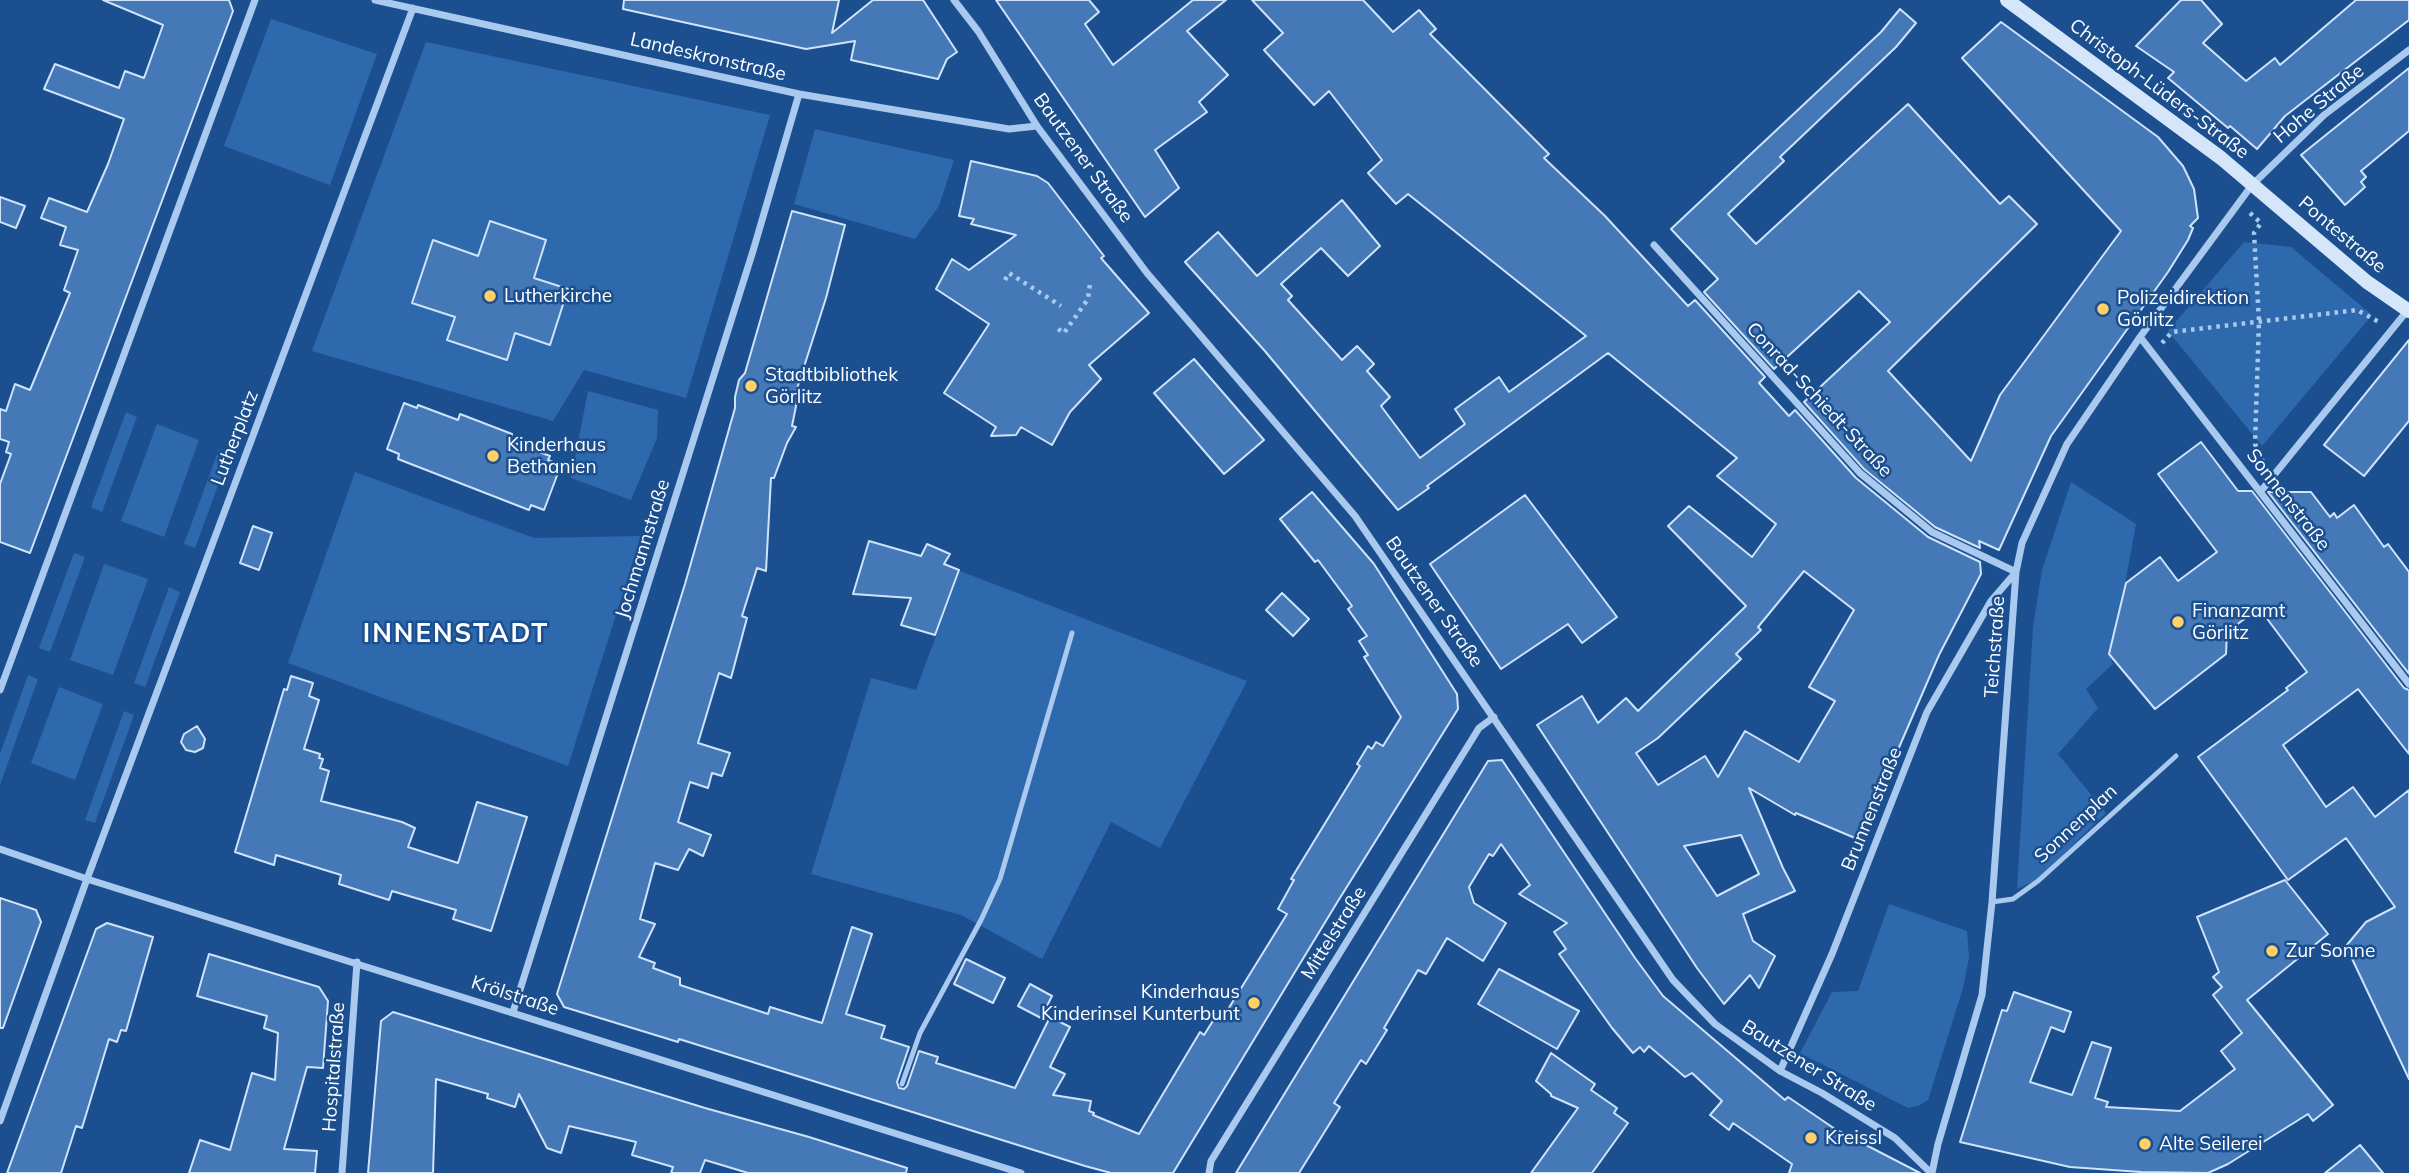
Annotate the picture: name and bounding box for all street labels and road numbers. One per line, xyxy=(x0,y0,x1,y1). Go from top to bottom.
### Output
street label: Christoph-Lüders-Straße xyxy=(2065,14,2253,164)
street label: Landeskronstraße xyxy=(628,28,788,86)
street label: Hohe Straße xyxy=(2269,60,2369,148)
street label: Bautzener Straße xyxy=(1028,89,1138,227)
street label: Pontestraße xyxy=(2294,192,2390,278)
street label: Conrad-Schiedt-Straße xyxy=(1741,318,1897,482)
street label: Lutherplatz xyxy=(206,387,264,489)
street label: Sonnenstraße xyxy=(2241,445,2335,555)
street label: Jochmannstraße xyxy=(611,477,675,621)
street label: Bautzener Straße xyxy=(1380,532,1488,672)
street label: Teichstraße xyxy=(1980,595,2010,699)
street label: Brunnenstraße xyxy=(1837,744,1907,874)
street label: Sonnenplan xyxy=(2030,780,2122,868)
street label: Mittelstraße xyxy=(1296,882,1372,984)
street label: Krölstraße xyxy=(468,971,562,1021)
street label: Hospitalstraße xyxy=(318,1001,350,1133)
street label: Bautzener Straße xyxy=(1738,1015,1880,1117)

